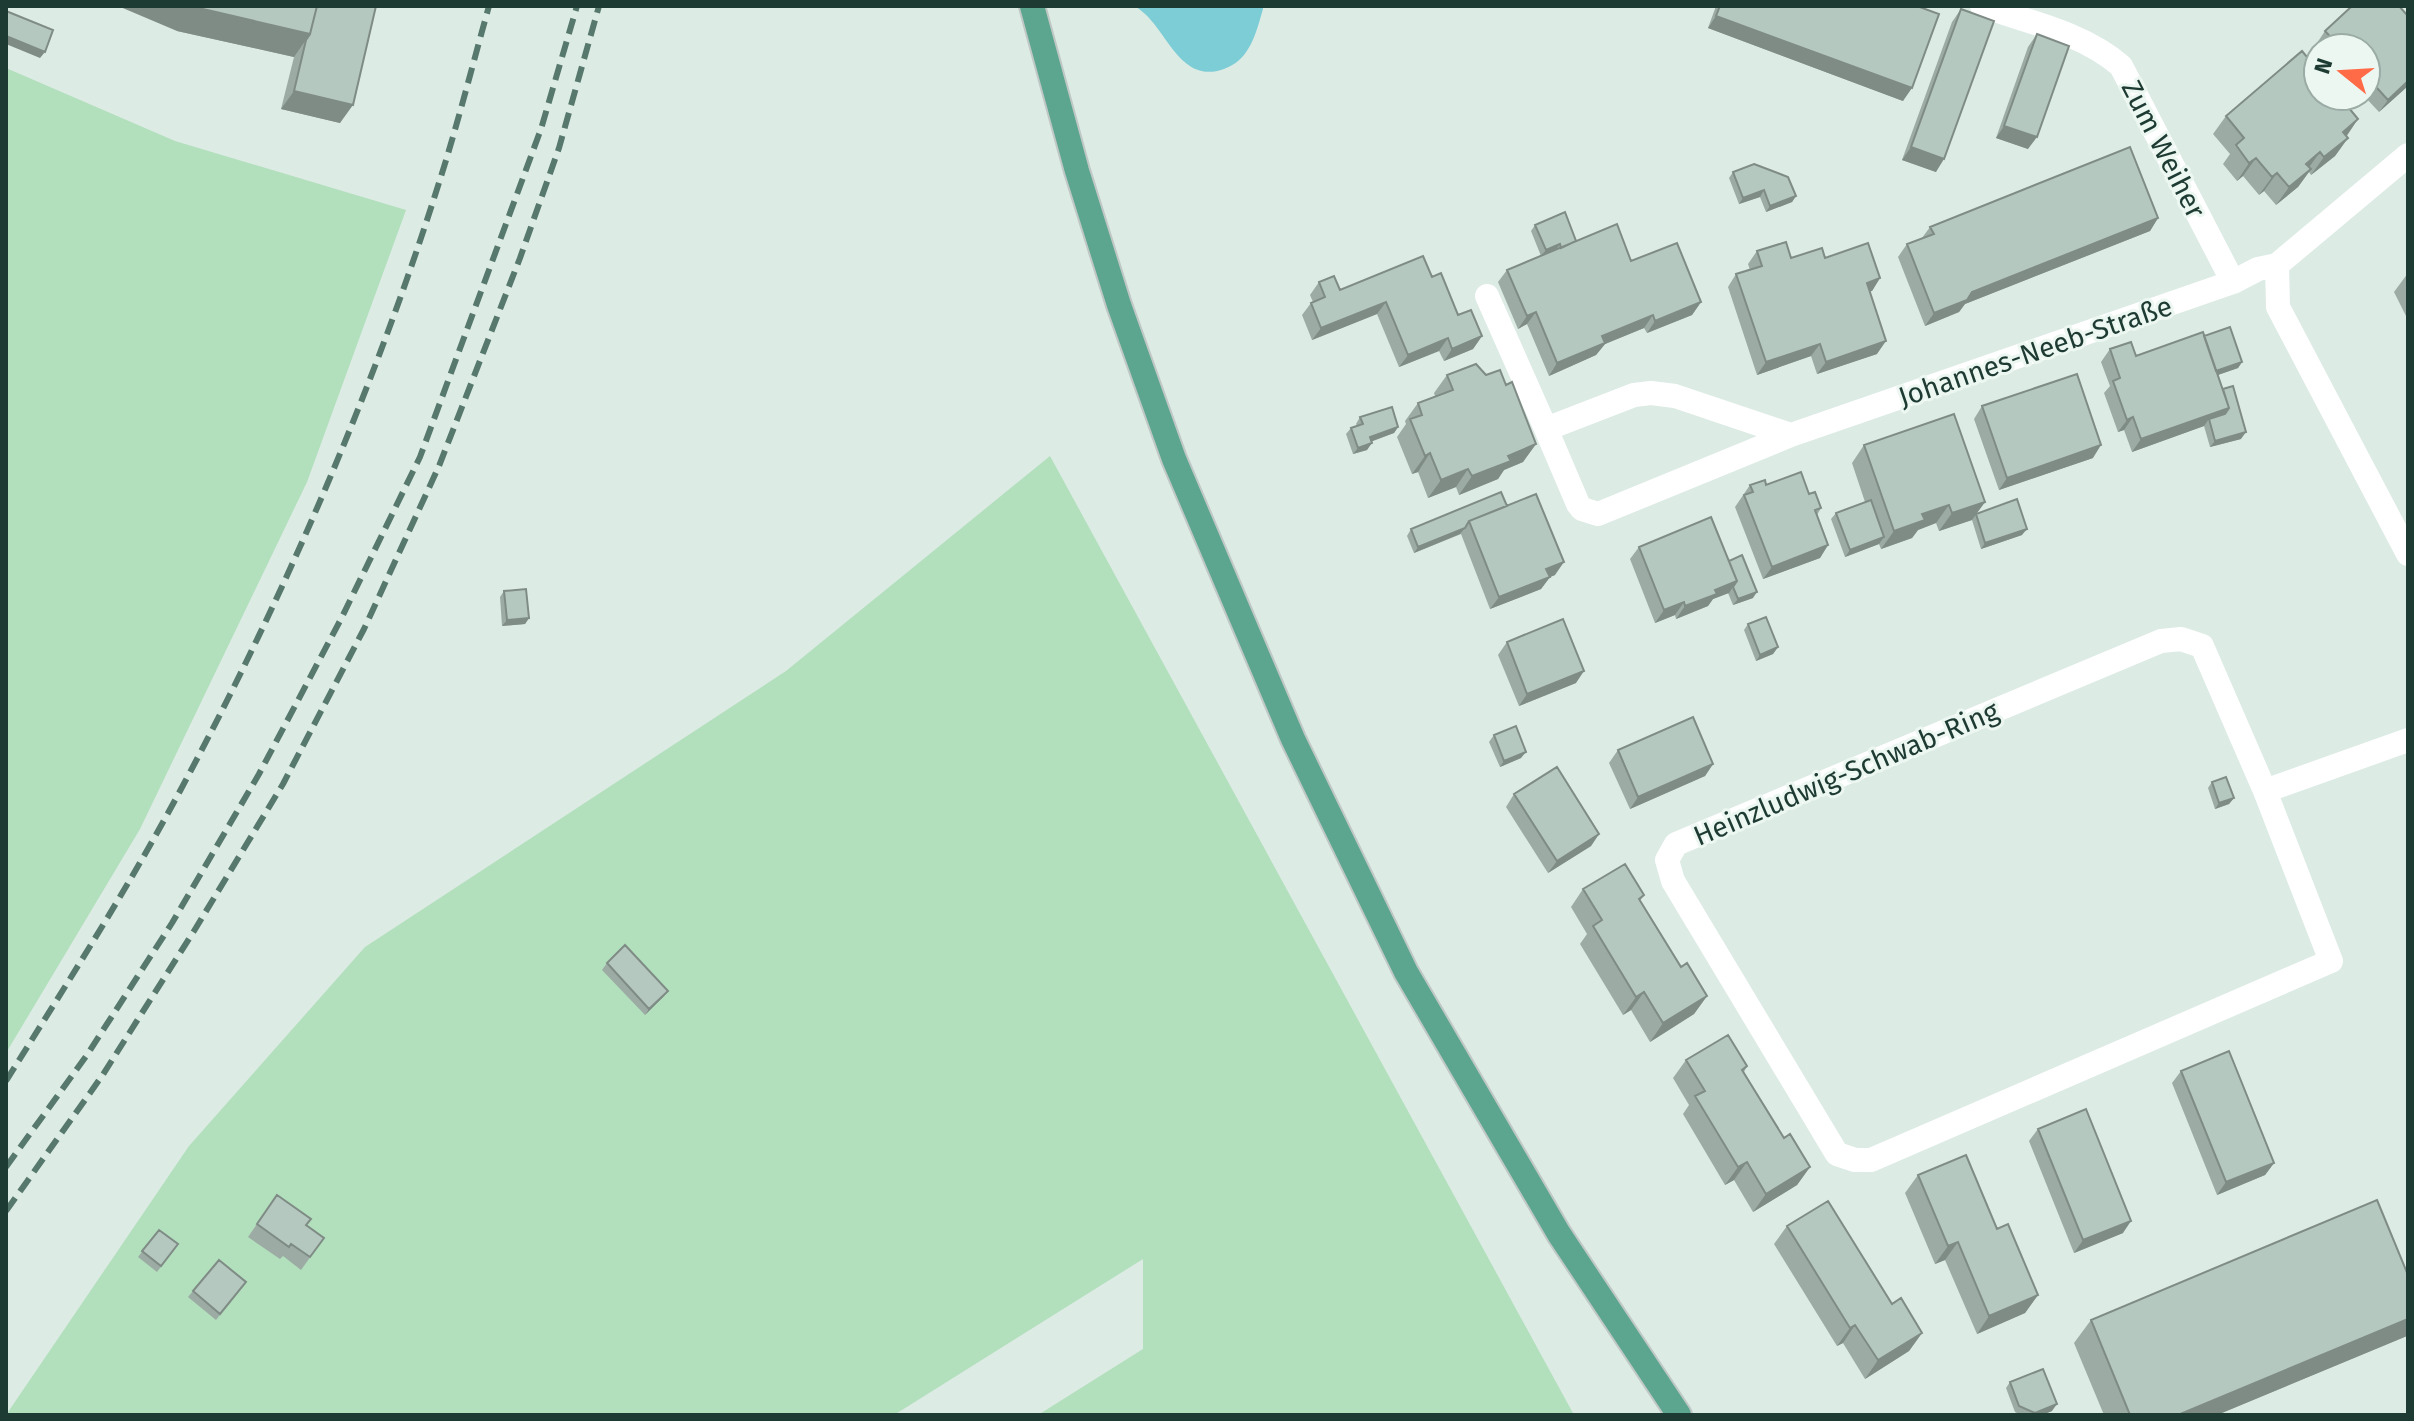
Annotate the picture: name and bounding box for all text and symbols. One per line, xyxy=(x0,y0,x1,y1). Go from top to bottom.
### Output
north arrow xyxy=(2302,32,2382,112)
text: N xyxy=(2308,55,2339,77)
street label: Zum Weiher xyxy=(2115,75,2212,224)
street label: Johannes-Neeb-Straße xyxy=(1894,289,2176,414)
street label: Heinzludwig-Schwab-Ring xyxy=(1689,694,2004,853)

